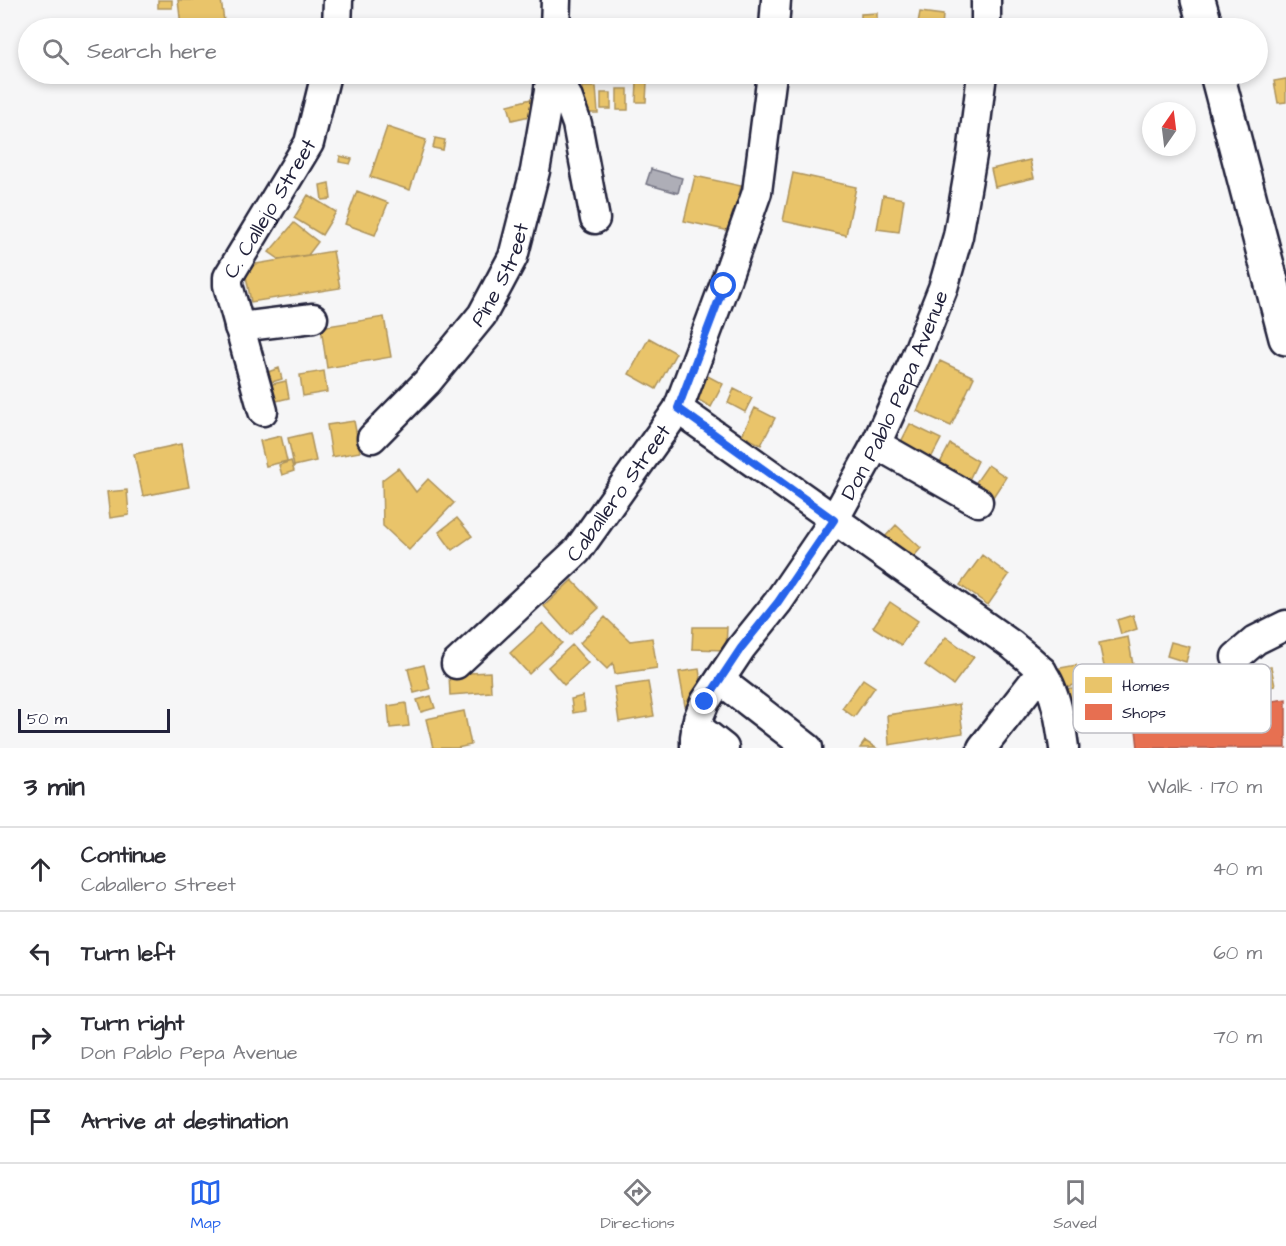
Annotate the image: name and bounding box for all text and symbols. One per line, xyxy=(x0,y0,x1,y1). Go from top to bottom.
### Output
search box xyxy=(18,18,1268,84)
icon: search xyxy=(39,35,72,68)
text: Search here xyxy=(87,36,217,67)
north arrow xyxy=(1142,102,1196,156)
street label: C. Callejo Street xyxy=(216,133,324,284)
street label: Pine Street xyxy=(464,219,536,333)
route start xyxy=(710,272,736,298)
street label: Don Pablo Pepa Avenue xyxy=(834,286,956,505)
street label: Caballero Street xyxy=(560,418,678,569)
legend xyxy=(1073,664,1271,733)
text: Homes xyxy=(1122,675,1170,697)
route end xyxy=(691,688,717,714)
text: Shops xyxy=(1122,702,1166,724)
scale bar xyxy=(18,706,170,734)
text: 50 m xyxy=(27,708,67,730)
text: 3 min xyxy=(24,769,85,805)
text: Walk · 170 m xyxy=(1148,773,1262,801)
text: Continue xyxy=(81,840,166,871)
icon: ahead xyxy=(24,853,57,886)
text: 40 m xyxy=(1212,855,1262,883)
text: Caballero Street xyxy=(81,871,236,899)
icon: left xyxy=(24,937,57,970)
text: Turn left xyxy=(81,938,175,969)
text: 60 m xyxy=(1213,939,1262,967)
text: Turn right xyxy=(81,1008,184,1039)
icon: right xyxy=(24,1021,57,1054)
text: 70 m xyxy=(1214,1023,1262,1051)
text: Don Pablo Pepa Avenue xyxy=(81,1039,298,1067)
icon: arrive xyxy=(24,1105,57,1138)
text: Arrive at destination xyxy=(81,1106,288,1137)
tab: Map xyxy=(189,1176,222,1234)
tab: Directions xyxy=(601,1176,675,1234)
tab: Saved xyxy=(1053,1176,1097,1234)

